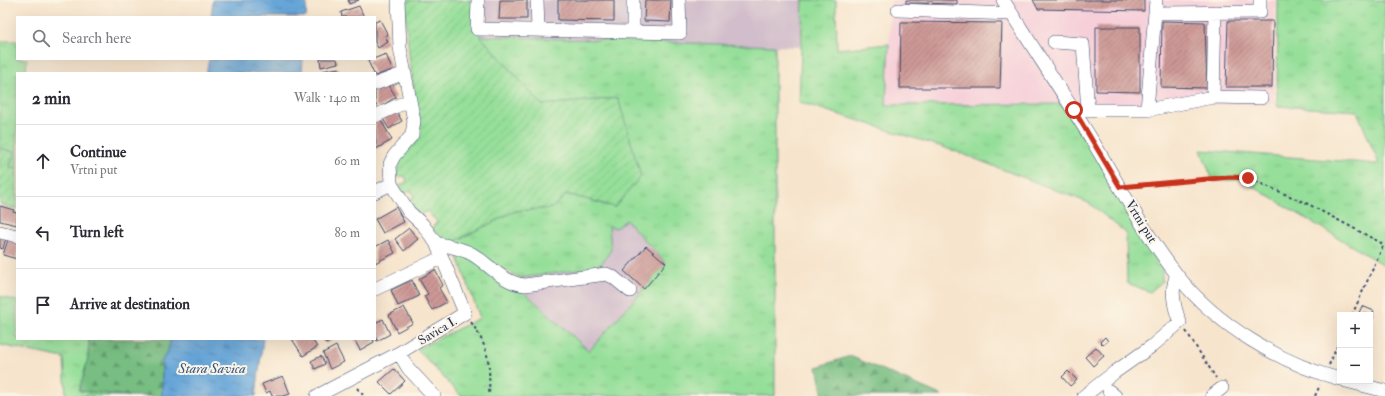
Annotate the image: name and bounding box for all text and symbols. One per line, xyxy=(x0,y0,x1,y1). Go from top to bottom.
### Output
search box xyxy=(16,16,376,60)
icon: search xyxy=(30,27,52,49)
text: Search here xyxy=(62,29,131,48)
text: 2 min xyxy=(32,88,71,109)
text: Walk · 140 m xyxy=(294,90,360,106)
route start xyxy=(1065,101,1083,119)
text: Continue xyxy=(70,143,126,162)
icon: ahead xyxy=(32,150,54,172)
text: 60 m xyxy=(334,153,360,169)
text: Vrtni put xyxy=(70,162,118,178)
route end xyxy=(1239,169,1257,187)
street label: Vrtni put xyxy=(1121,197,1161,246)
icon: left xyxy=(32,222,54,244)
text: Turn left xyxy=(70,223,124,242)
text: 80 m xyxy=(334,225,360,241)
icon: arrive xyxy=(32,294,54,316)
text: Arrive at destination xyxy=(70,295,190,314)
map controls xyxy=(1337,312,1373,384)
button: + xyxy=(1337,312,1373,348)
street label: Savica I. xyxy=(415,313,460,349)
button: − xyxy=(1337,348,1373,384)
water label: Stara Savica xyxy=(177,360,246,377)

